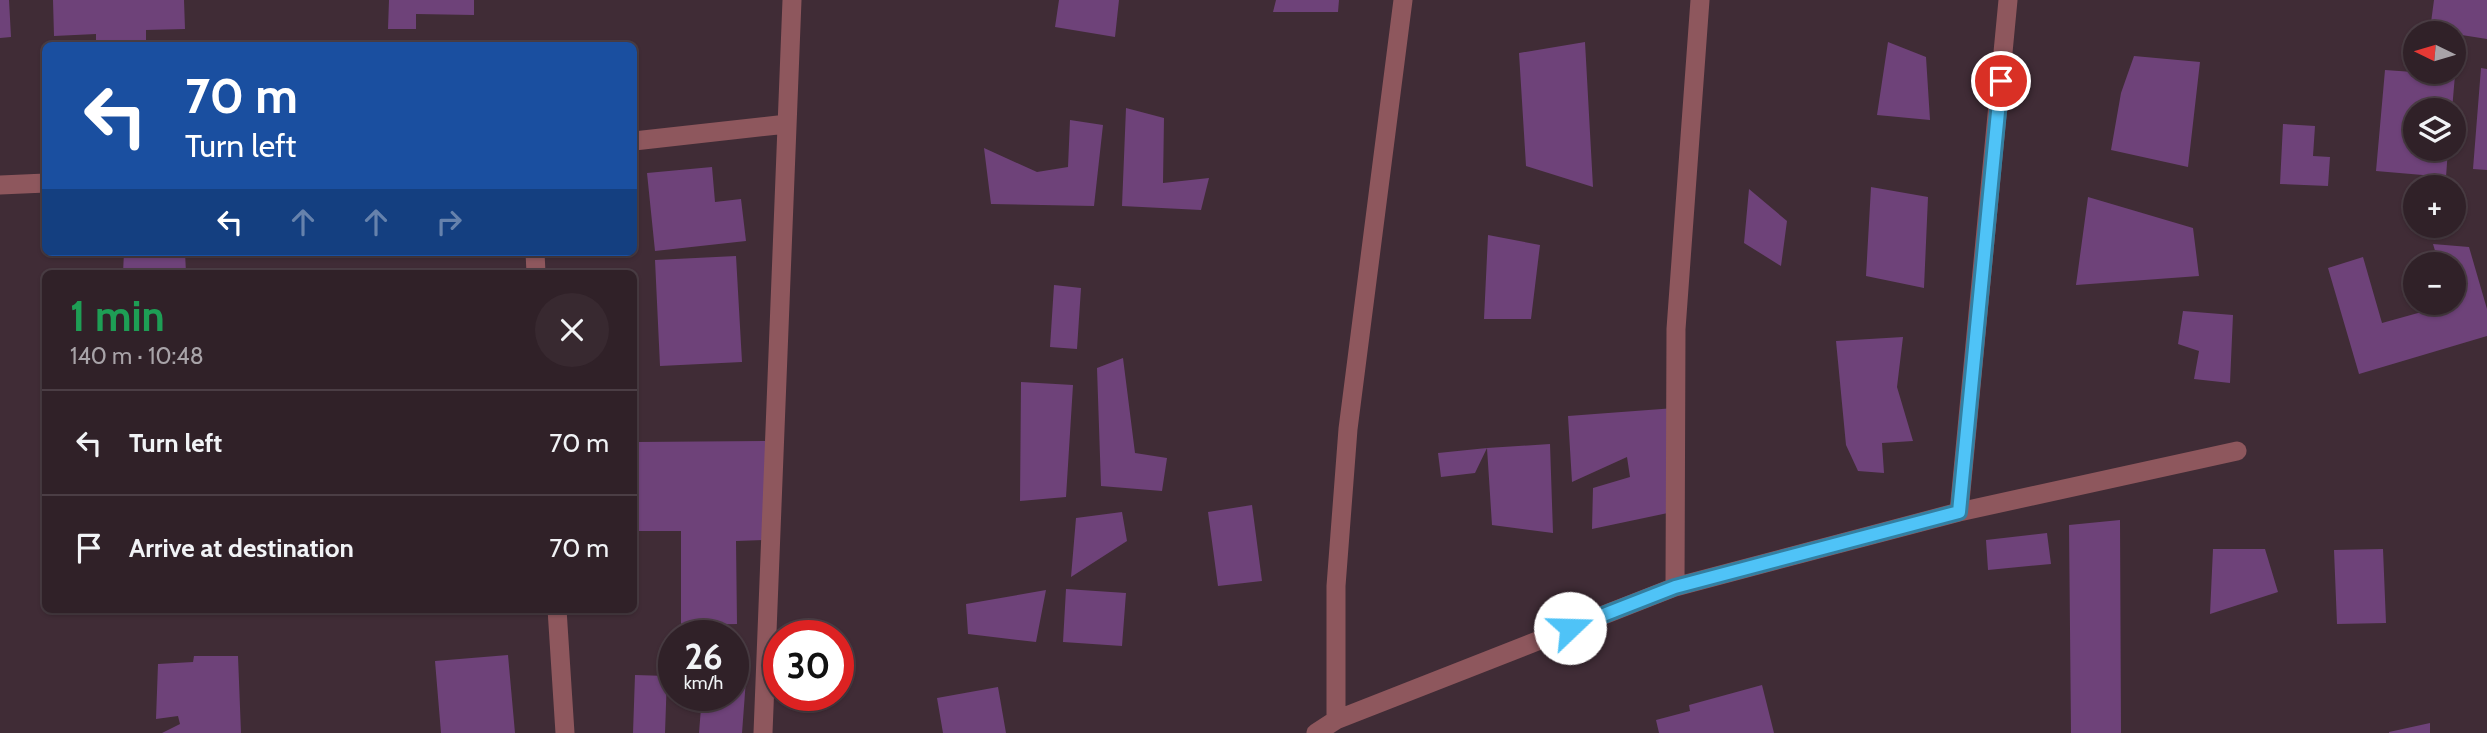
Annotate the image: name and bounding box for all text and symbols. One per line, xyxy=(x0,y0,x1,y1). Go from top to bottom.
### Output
north arrow xyxy=(2403,21,2466,84)
map controls xyxy=(2403,21,2466,315)
pin xyxy=(1971,51,2031,111)
icon: arrive xyxy=(1982,62,2020,100)
text: 70 m xyxy=(185,66,298,125)
icon: left xyxy=(70,70,161,161)
button: layers xyxy=(2403,98,2466,161)
text: Turn left xyxy=(185,126,296,165)
button: + xyxy=(2403,175,2466,238)
icon: left xyxy=(211,203,249,241)
icon: ahead xyxy=(284,203,322,241)
icon: ahead xyxy=(357,203,395,241)
icon: right xyxy=(430,203,468,241)
button: − xyxy=(2403,252,2466,315)
text: 1 min xyxy=(70,290,165,342)
button: close xyxy=(535,293,609,367)
text: 140 m · 10:48 xyxy=(70,342,204,370)
icon: left xyxy=(70,424,108,462)
text: Turn left xyxy=(129,427,222,459)
text: 70 m xyxy=(549,427,609,459)
icon: arrive xyxy=(70,529,108,567)
text: Arrive at destination xyxy=(129,532,354,564)
text: 70 m xyxy=(549,532,609,564)
position arrow xyxy=(1533,591,1607,665)
speed limit sign: 30 xyxy=(763,620,854,711)
text: 26 xyxy=(684,635,723,678)
text: km/h xyxy=(684,672,723,694)

